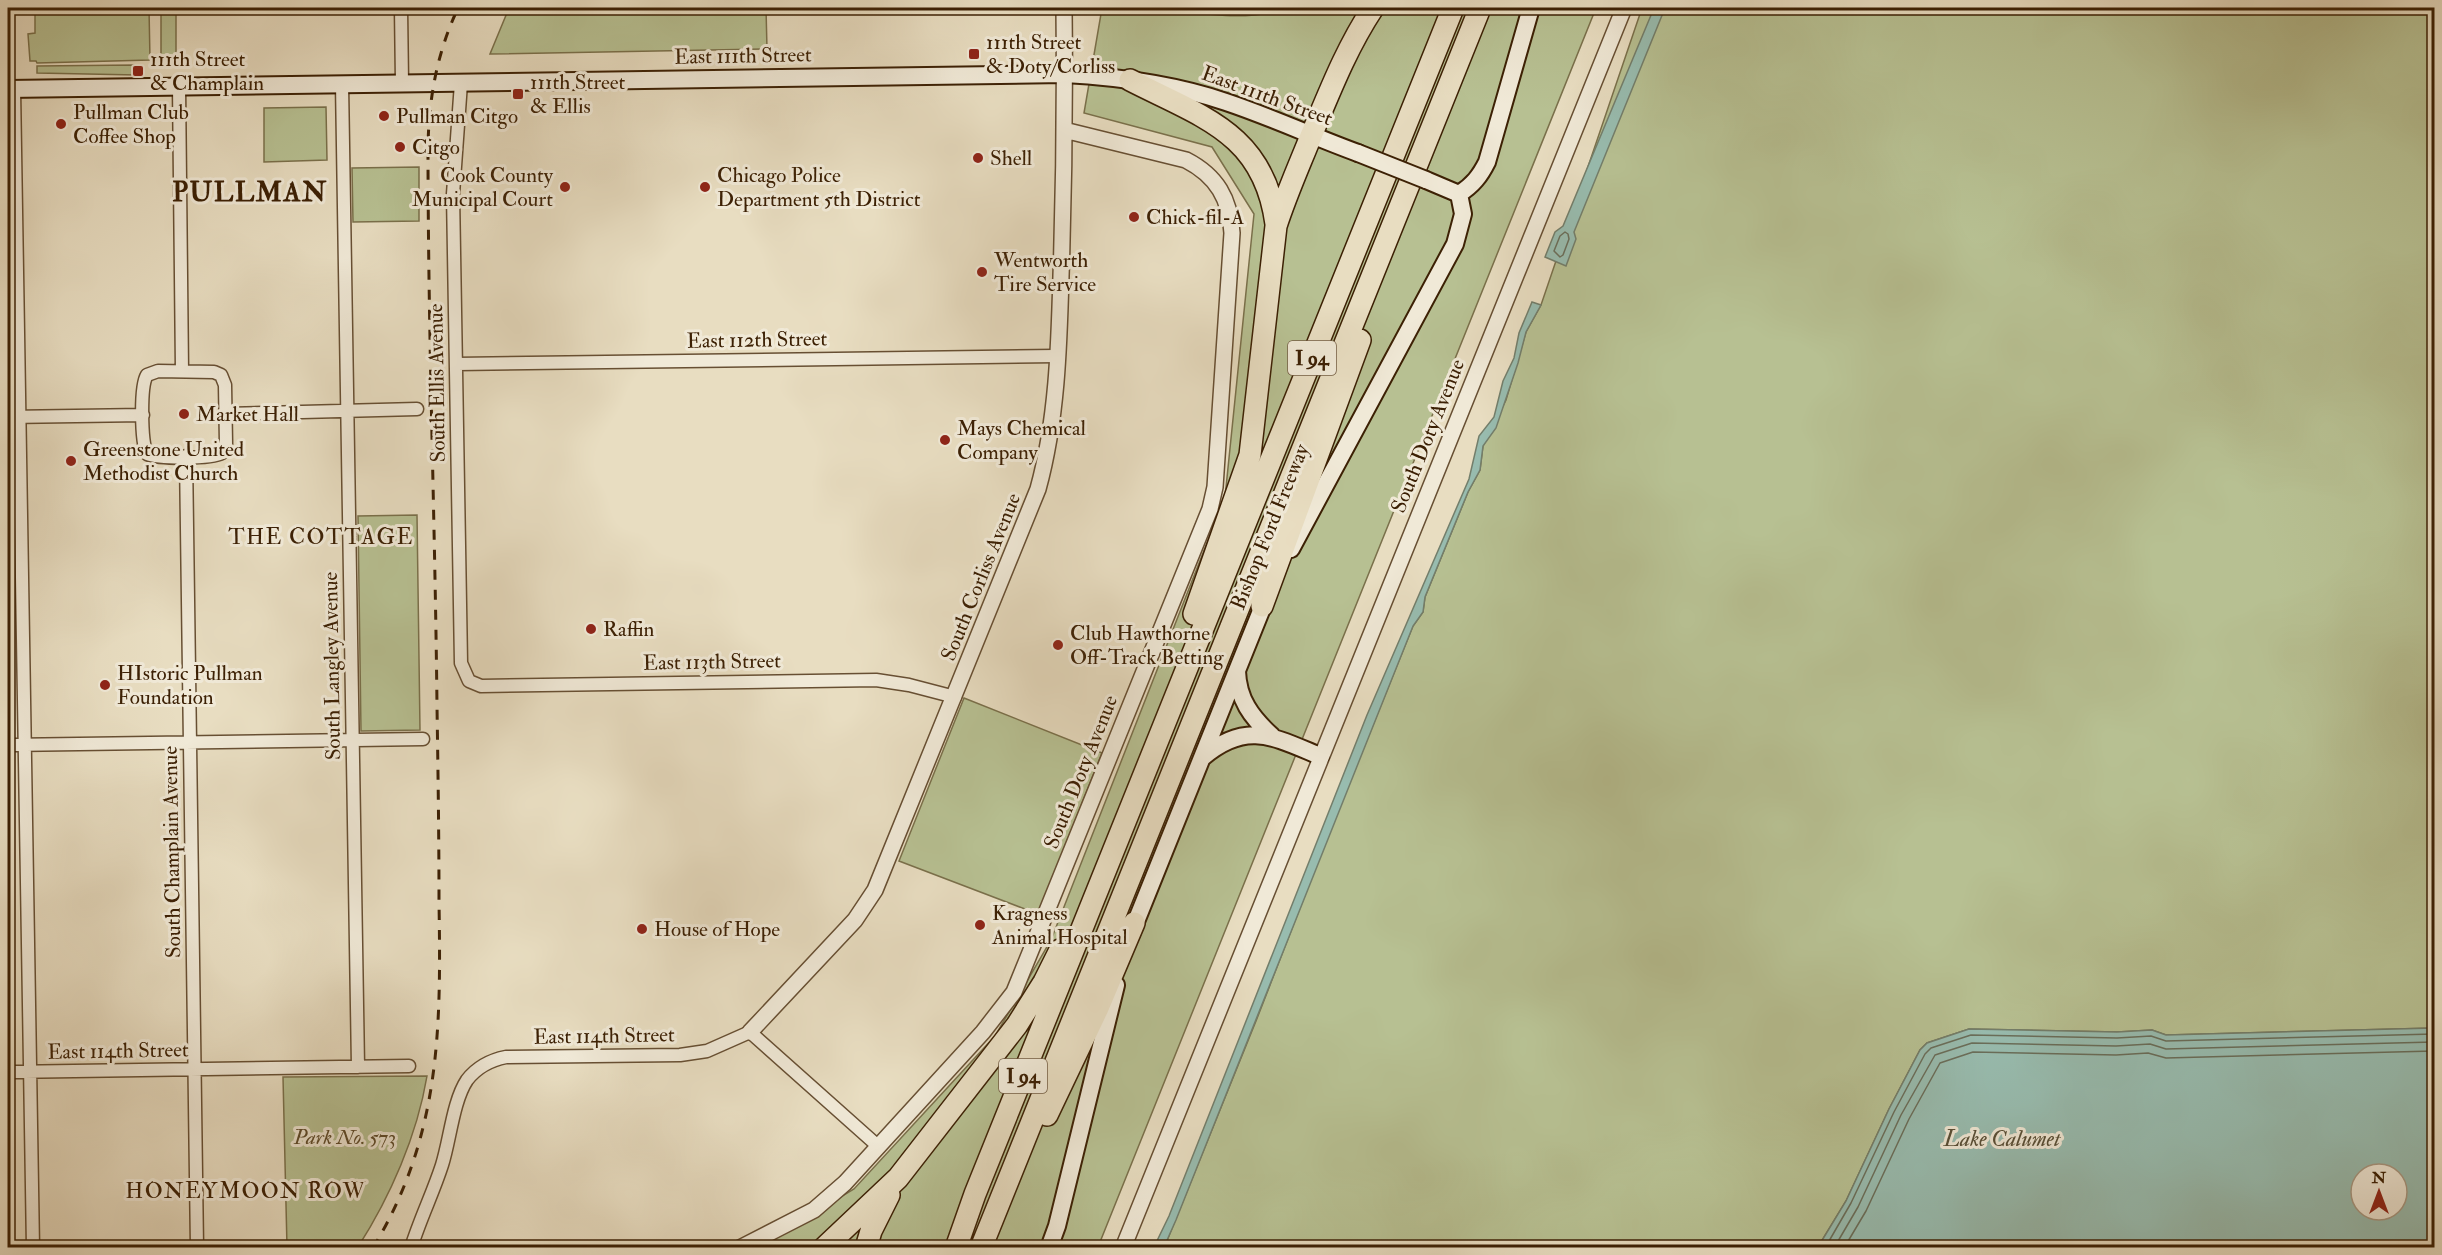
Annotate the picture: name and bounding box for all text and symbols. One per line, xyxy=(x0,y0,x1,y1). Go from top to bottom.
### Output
place label: 111th Street & Doty/Corliss xyxy=(986,29,1115,80)
street label: East 111th Street xyxy=(674,41,812,71)
place label: 111th Street & Champlain xyxy=(150,46,264,97)
marker: 111th Street & Doty/Corliss xyxy=(967,47,981,61)
street label: East 111th Street xyxy=(1198,60,1336,132)
marker: 111th Street & Champlain xyxy=(131,64,145,78)
place label: 111th Street & Ellis xyxy=(530,69,626,120)
marker: 111th Street & Ellis xyxy=(511,87,525,101)
place label: Pullman Club Coffee Shop xyxy=(73,99,189,150)
place label: Pullman Citgo xyxy=(396,103,518,130)
marker: Pullman Citgo xyxy=(377,109,391,123)
marker: Pullman Club Coffee Shop xyxy=(54,117,68,131)
place label: Citgo xyxy=(412,134,460,161)
marker: Citgo xyxy=(393,140,407,154)
place label: Shell xyxy=(990,145,1033,172)
marker: Shell xyxy=(971,151,985,165)
place label: Cook County Municipal Court xyxy=(412,162,554,213)
place label: Chicago Police Department 5th District xyxy=(717,162,921,213)
district label: PULLMAN xyxy=(172,176,328,209)
marker: Cook County Municipal Court xyxy=(558,180,572,194)
marker: Chicago Police Department 5th District xyxy=(698,180,712,194)
place label: Chick-fil-A xyxy=(1146,204,1244,231)
marker: Chick-fil-A xyxy=(1127,210,1141,224)
place label: Wentworth Tire Service xyxy=(993,247,1096,298)
marker: Wentworth Tire Service xyxy=(975,265,989,279)
street label: South Ellis Avenue xyxy=(422,303,452,463)
street label: East 112th Street xyxy=(686,325,828,355)
road number: I 94 xyxy=(1288,341,1336,375)
street label: South Doty Avenue xyxy=(1385,355,1471,517)
place label: Market Hall xyxy=(196,401,300,428)
marker: Market Hall xyxy=(177,407,191,421)
place label: Mays Chemical Company xyxy=(957,415,1087,466)
marker: Mays Chemical Company xyxy=(938,433,952,447)
place label: Greenstone United Methodist Church xyxy=(83,436,245,487)
street label: Bishop Ford Freeway xyxy=(1224,440,1316,614)
marker: Greenstone United Methodist Church xyxy=(64,454,78,468)
street label: South Corliss Avenue xyxy=(935,489,1027,665)
district label: THE COTTAGE xyxy=(228,523,414,551)
street label: South Langley Avenue xyxy=(317,571,347,760)
place label: Raffin xyxy=(603,616,655,643)
place label: Club Hawthorne Off-Track Betting xyxy=(1070,620,1224,671)
marker: Raffin xyxy=(584,622,598,636)
marker: Club Hawthorne Off-Track Betting xyxy=(1051,638,1065,652)
street label: East 113th Street xyxy=(643,647,781,677)
place label: HIstoric Pullman Foundation xyxy=(117,660,263,711)
marker: HIstoric Pullman Foundation xyxy=(98,678,112,692)
street label: South Doty Avenue xyxy=(1038,691,1124,853)
street label: South Champlain Avenue xyxy=(157,745,187,958)
place label: Kragness Animal Hospital xyxy=(991,900,1128,951)
place label: House of Hope xyxy=(654,916,780,943)
marker: Kragness Animal Hospital xyxy=(973,918,987,932)
marker: House of Hope xyxy=(635,922,649,936)
street label: East 114th Street xyxy=(533,1021,675,1051)
street label: East 114th Street xyxy=(47,1036,189,1066)
road number: I 94 xyxy=(999,1059,1047,1093)
park label: Park No. 573 xyxy=(293,1124,396,1151)
water label: Lake Calumet xyxy=(1943,1125,2062,1153)
north arrow xyxy=(2349,1162,2409,1222)
text: N xyxy=(2371,1168,2387,1188)
district label: HONEYMOON ROW xyxy=(125,1177,367,1205)

